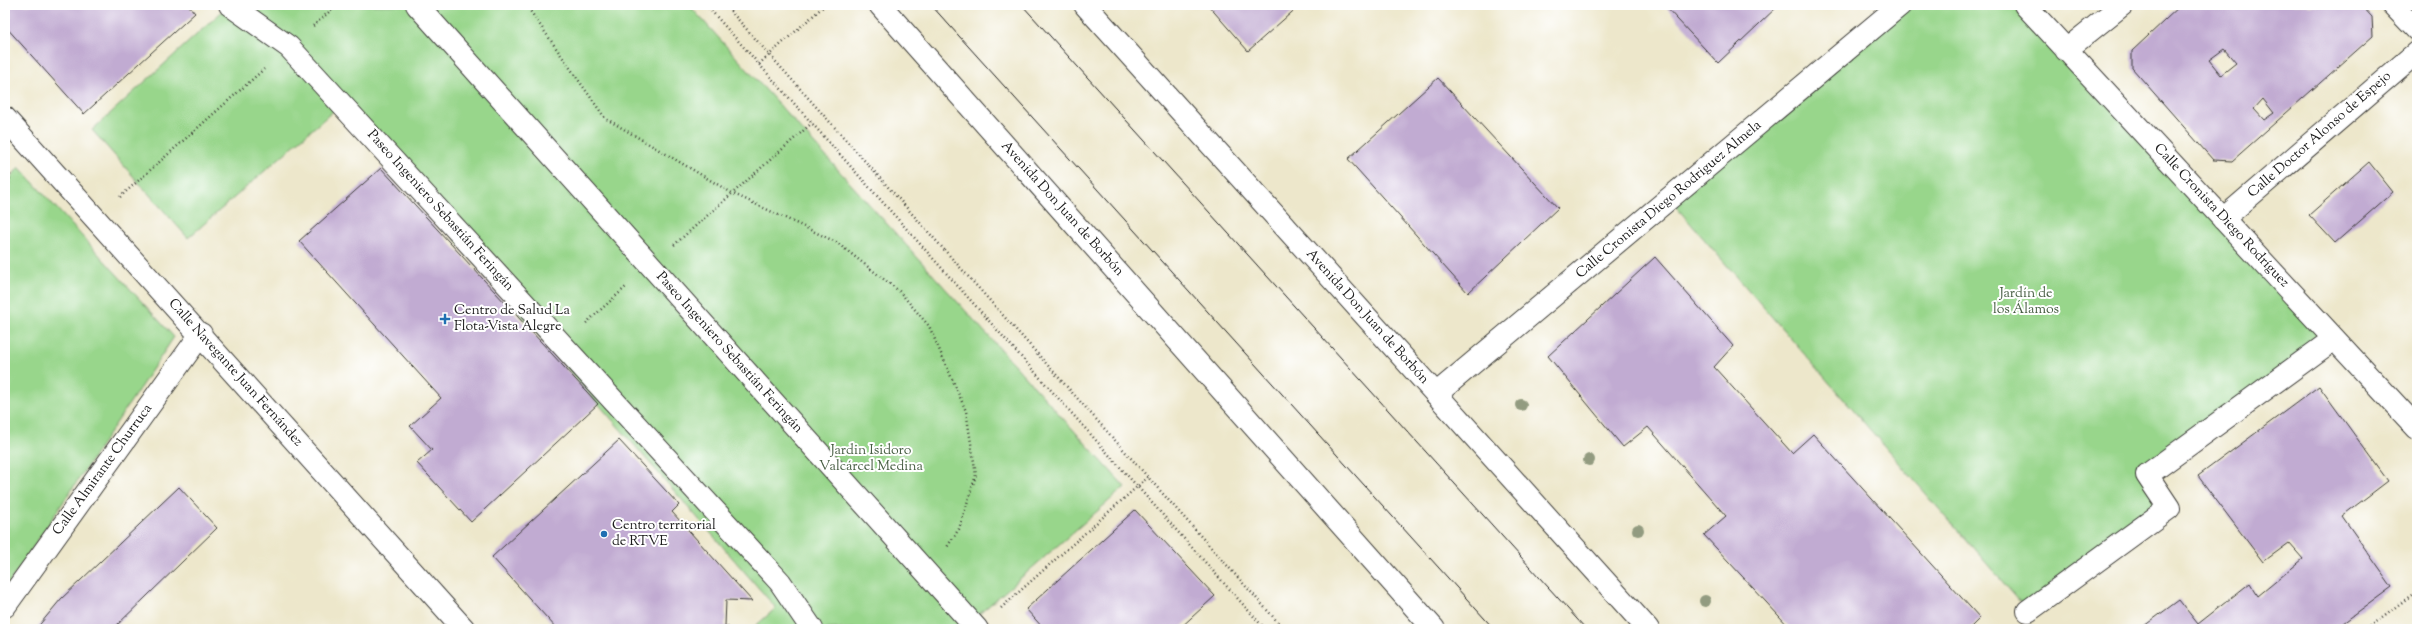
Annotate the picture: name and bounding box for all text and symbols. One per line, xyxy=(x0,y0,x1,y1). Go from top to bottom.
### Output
street label: Calle Doctor Alonso de Espejo xyxy=(2244,67,2396,203)
street label: Calle Cronista Diego Rodriguez Almela xyxy=(1572,116,1767,284)
street label: Paseo Ingeniero Sebastián Feringán xyxy=(362,126,518,296)
street label: Avenida Don Juan de Borbón xyxy=(996,137,1128,281)
street label: Calle Cronista Diego Rodríguez xyxy=(2149,139,2293,293)
street label: Avenida Don Juan de Borbón xyxy=(1301,245,1433,389)
street label: Paseo Ingeniero Sebastián Feringán xyxy=(651,268,807,438)
park label: Jardín de los Álamos xyxy=(1993,284,2059,320)
street label: Calle Navegante Juan Fernández xyxy=(163,295,307,451)
place label: Centro de Salud La Flota-Vista Alegre xyxy=(454,301,570,337)
marker: Centro de Salud La Flota-Vista Alegre xyxy=(439,313,451,325)
street label: Calle Almirante Churruca xyxy=(48,400,158,540)
park label: Jardin Isidoro Valcárcel Medina xyxy=(819,441,924,477)
place label: Centro territorial de RTVE xyxy=(612,516,716,552)
marker: Centro territorial de RTVE xyxy=(599,529,609,539)

